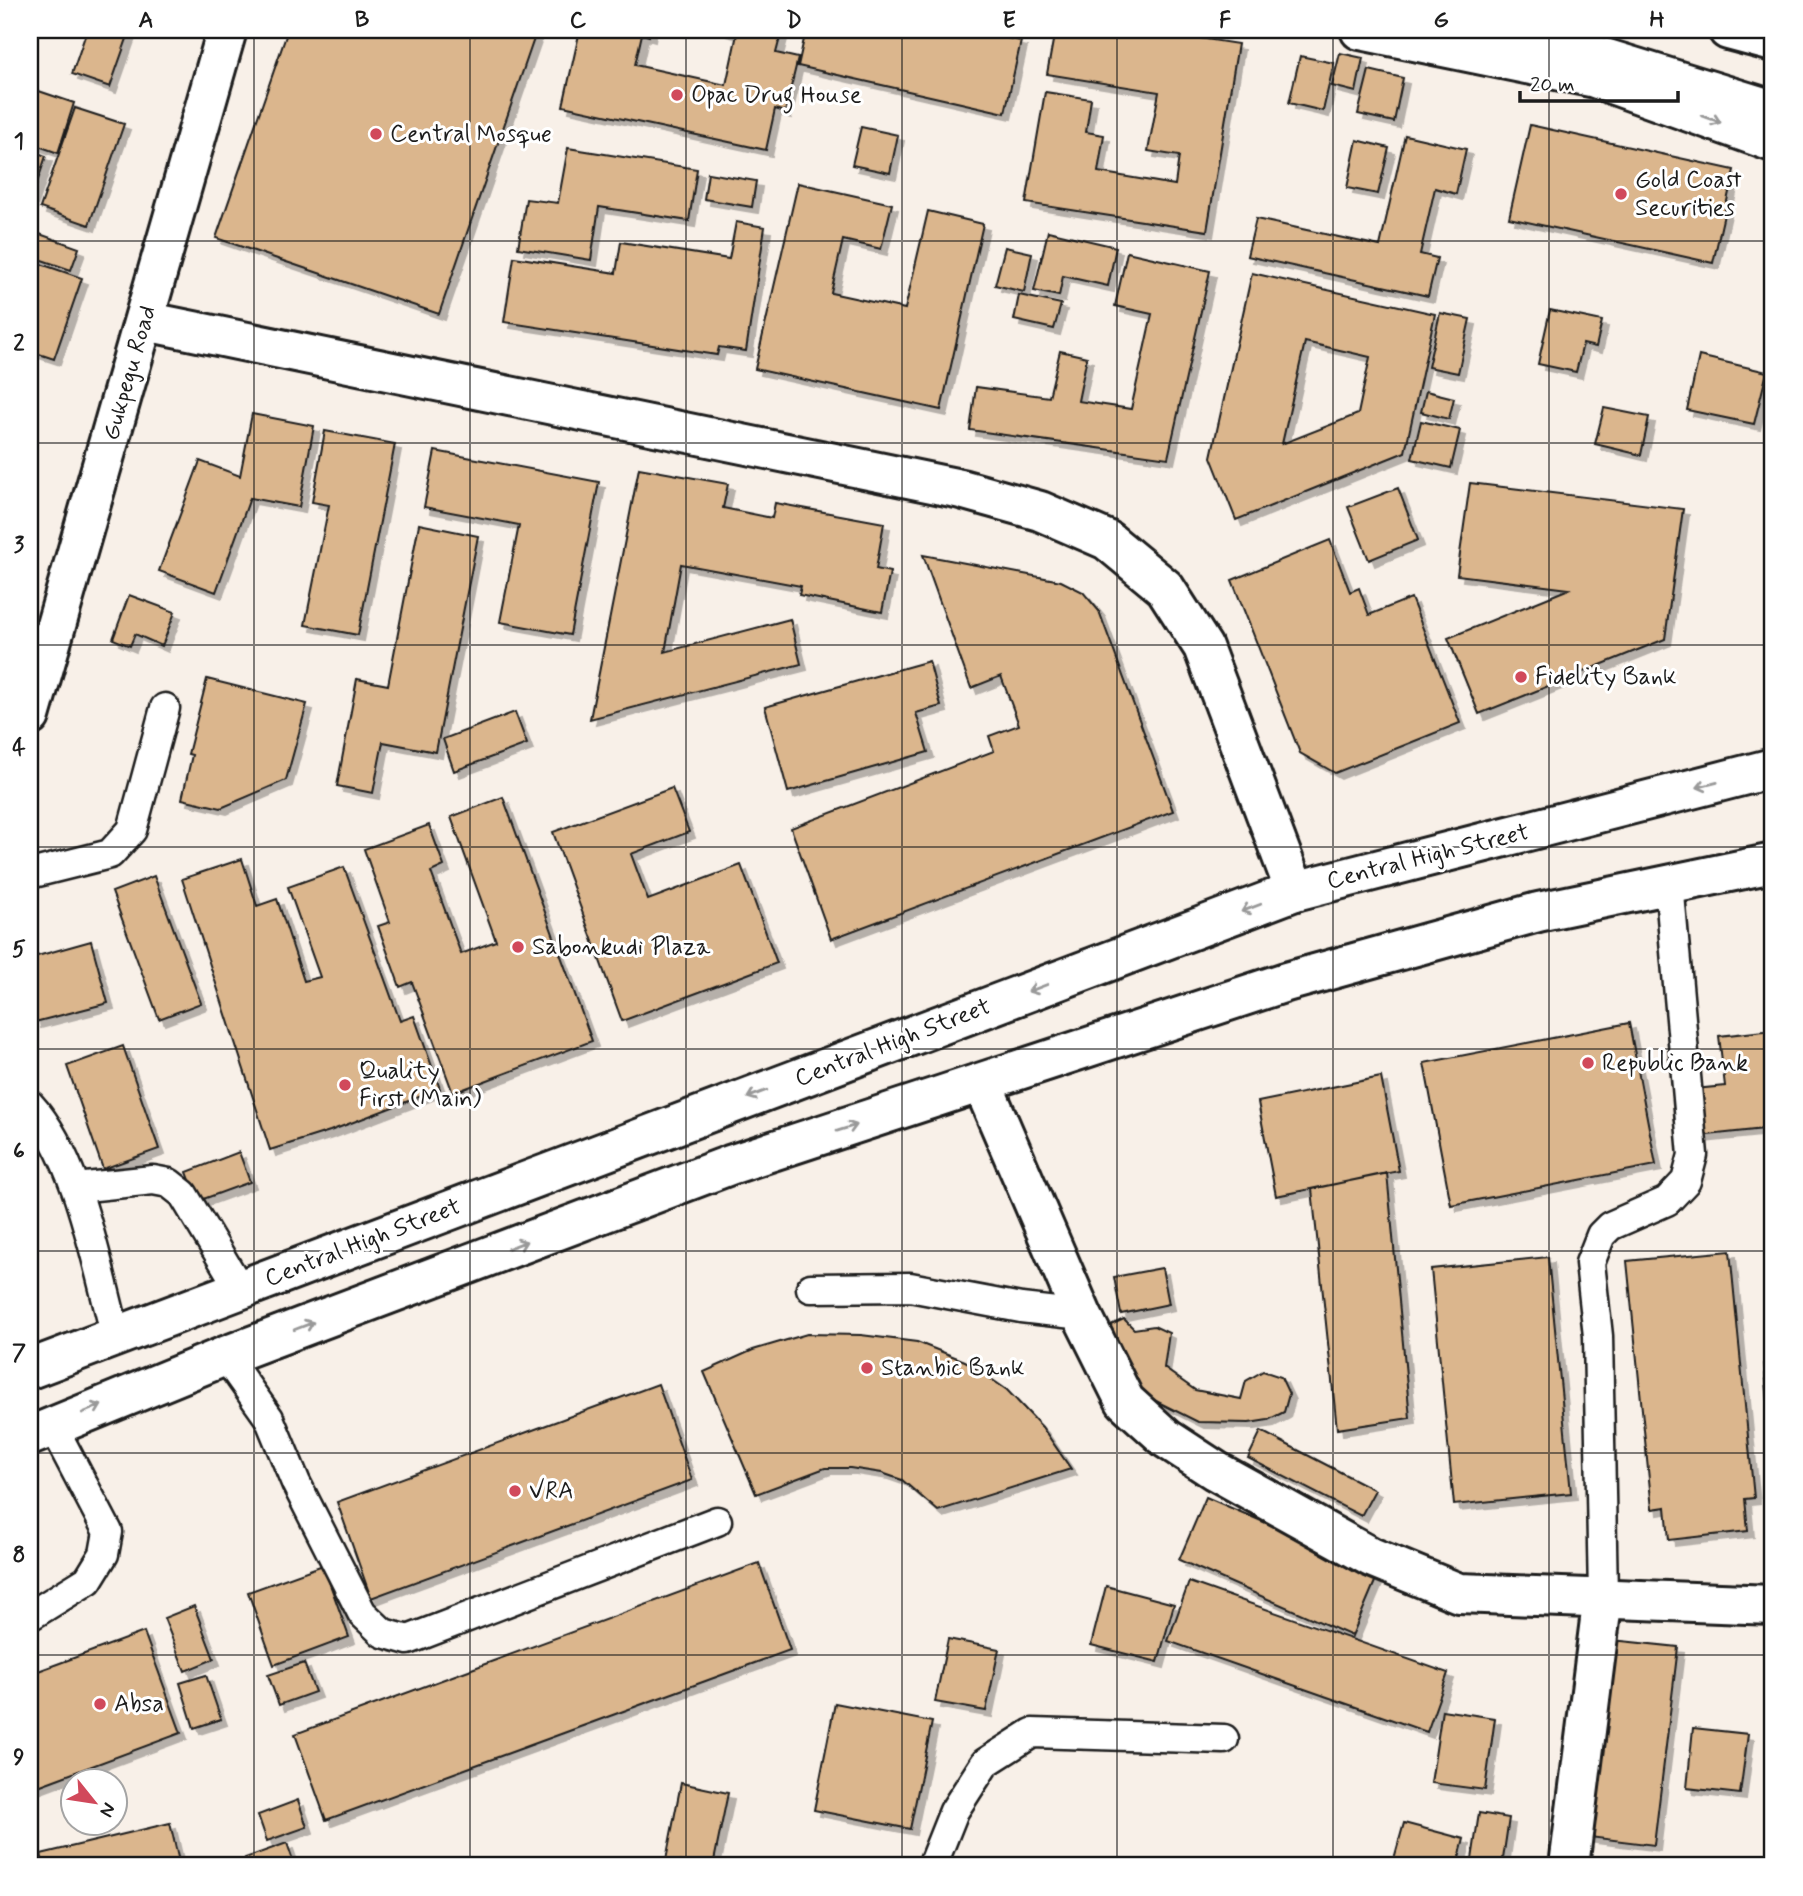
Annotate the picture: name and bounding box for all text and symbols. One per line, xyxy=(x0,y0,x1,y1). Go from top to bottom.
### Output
text: A xyxy=(138,6,154,36)
text: B xyxy=(355,6,370,36)
text: C xyxy=(570,6,587,36)
text: D xyxy=(786,6,802,36)
text: E xyxy=(1002,6,1016,36)
text: F xyxy=(1219,6,1231,36)
text: G xyxy=(1433,6,1449,36)
text: H xyxy=(1649,6,1665,36)
scale bar xyxy=(1520,60,1677,104)
text: 20 m xyxy=(1530,71,1575,99)
place label: Opac Drug House xyxy=(691,80,862,114)
marker: Opac Drug House xyxy=(669,87,685,103)
one-way arrow xyxy=(1699,114,1721,126)
place label: Central Mosque xyxy=(390,119,552,150)
marker: Central Mosque xyxy=(368,126,384,142)
text: 1 xyxy=(14,127,24,157)
place label: Gold Coast Securities xyxy=(1635,165,1742,224)
marker: Gold Coast Securities xyxy=(1613,186,1629,202)
street label: Gukpegu Road xyxy=(96,302,164,444)
text: 2 xyxy=(13,329,25,359)
text: 3 xyxy=(14,531,25,561)
place label: Fidelity Bank xyxy=(1535,662,1677,693)
marker: Fidelity Bank xyxy=(1513,669,1529,685)
text: 4 xyxy=(12,733,26,763)
one-way arrow xyxy=(1696,779,1719,792)
street label: Central High Street xyxy=(1324,817,1532,897)
one-way arrow xyxy=(1241,902,1262,915)
place label: Sabonkudi Plaza xyxy=(532,932,711,963)
text: 5 xyxy=(12,935,26,965)
marker: Sabonkudi Plaza xyxy=(510,939,526,955)
one-way arrow xyxy=(1028,983,1050,995)
street label: Central High Street xyxy=(791,991,995,1095)
place label: Republic Bank xyxy=(1602,1048,1748,1079)
marker: Republic Bank xyxy=(1580,1055,1596,1071)
place label: Quality First (Main) xyxy=(359,1056,482,1115)
marker: Quality First (Main) xyxy=(337,1077,353,1093)
one-way arrow xyxy=(746,1089,768,1102)
one-way arrow xyxy=(835,1121,857,1134)
text: 6 xyxy=(13,1137,25,1167)
street label: Central High Street xyxy=(261,1191,465,1295)
one-way arrow xyxy=(505,1238,527,1251)
one-way arrow xyxy=(293,1319,315,1331)
text: 7 xyxy=(12,1339,26,1369)
place label: Stanbic Bank xyxy=(881,1353,1025,1384)
marker: Stanbic Bank xyxy=(859,1360,875,1376)
one-way arrow xyxy=(81,1402,103,1415)
place label: VRA xyxy=(529,1476,574,1507)
marker: VRA xyxy=(507,1483,523,1499)
text: 8 xyxy=(13,1541,25,1571)
place label: Absa xyxy=(114,1689,164,1720)
marker: Absa xyxy=(92,1696,108,1712)
text: 9 xyxy=(13,1743,25,1773)
north arrow xyxy=(60,1766,130,1836)
text: N xyxy=(93,1798,121,1821)

